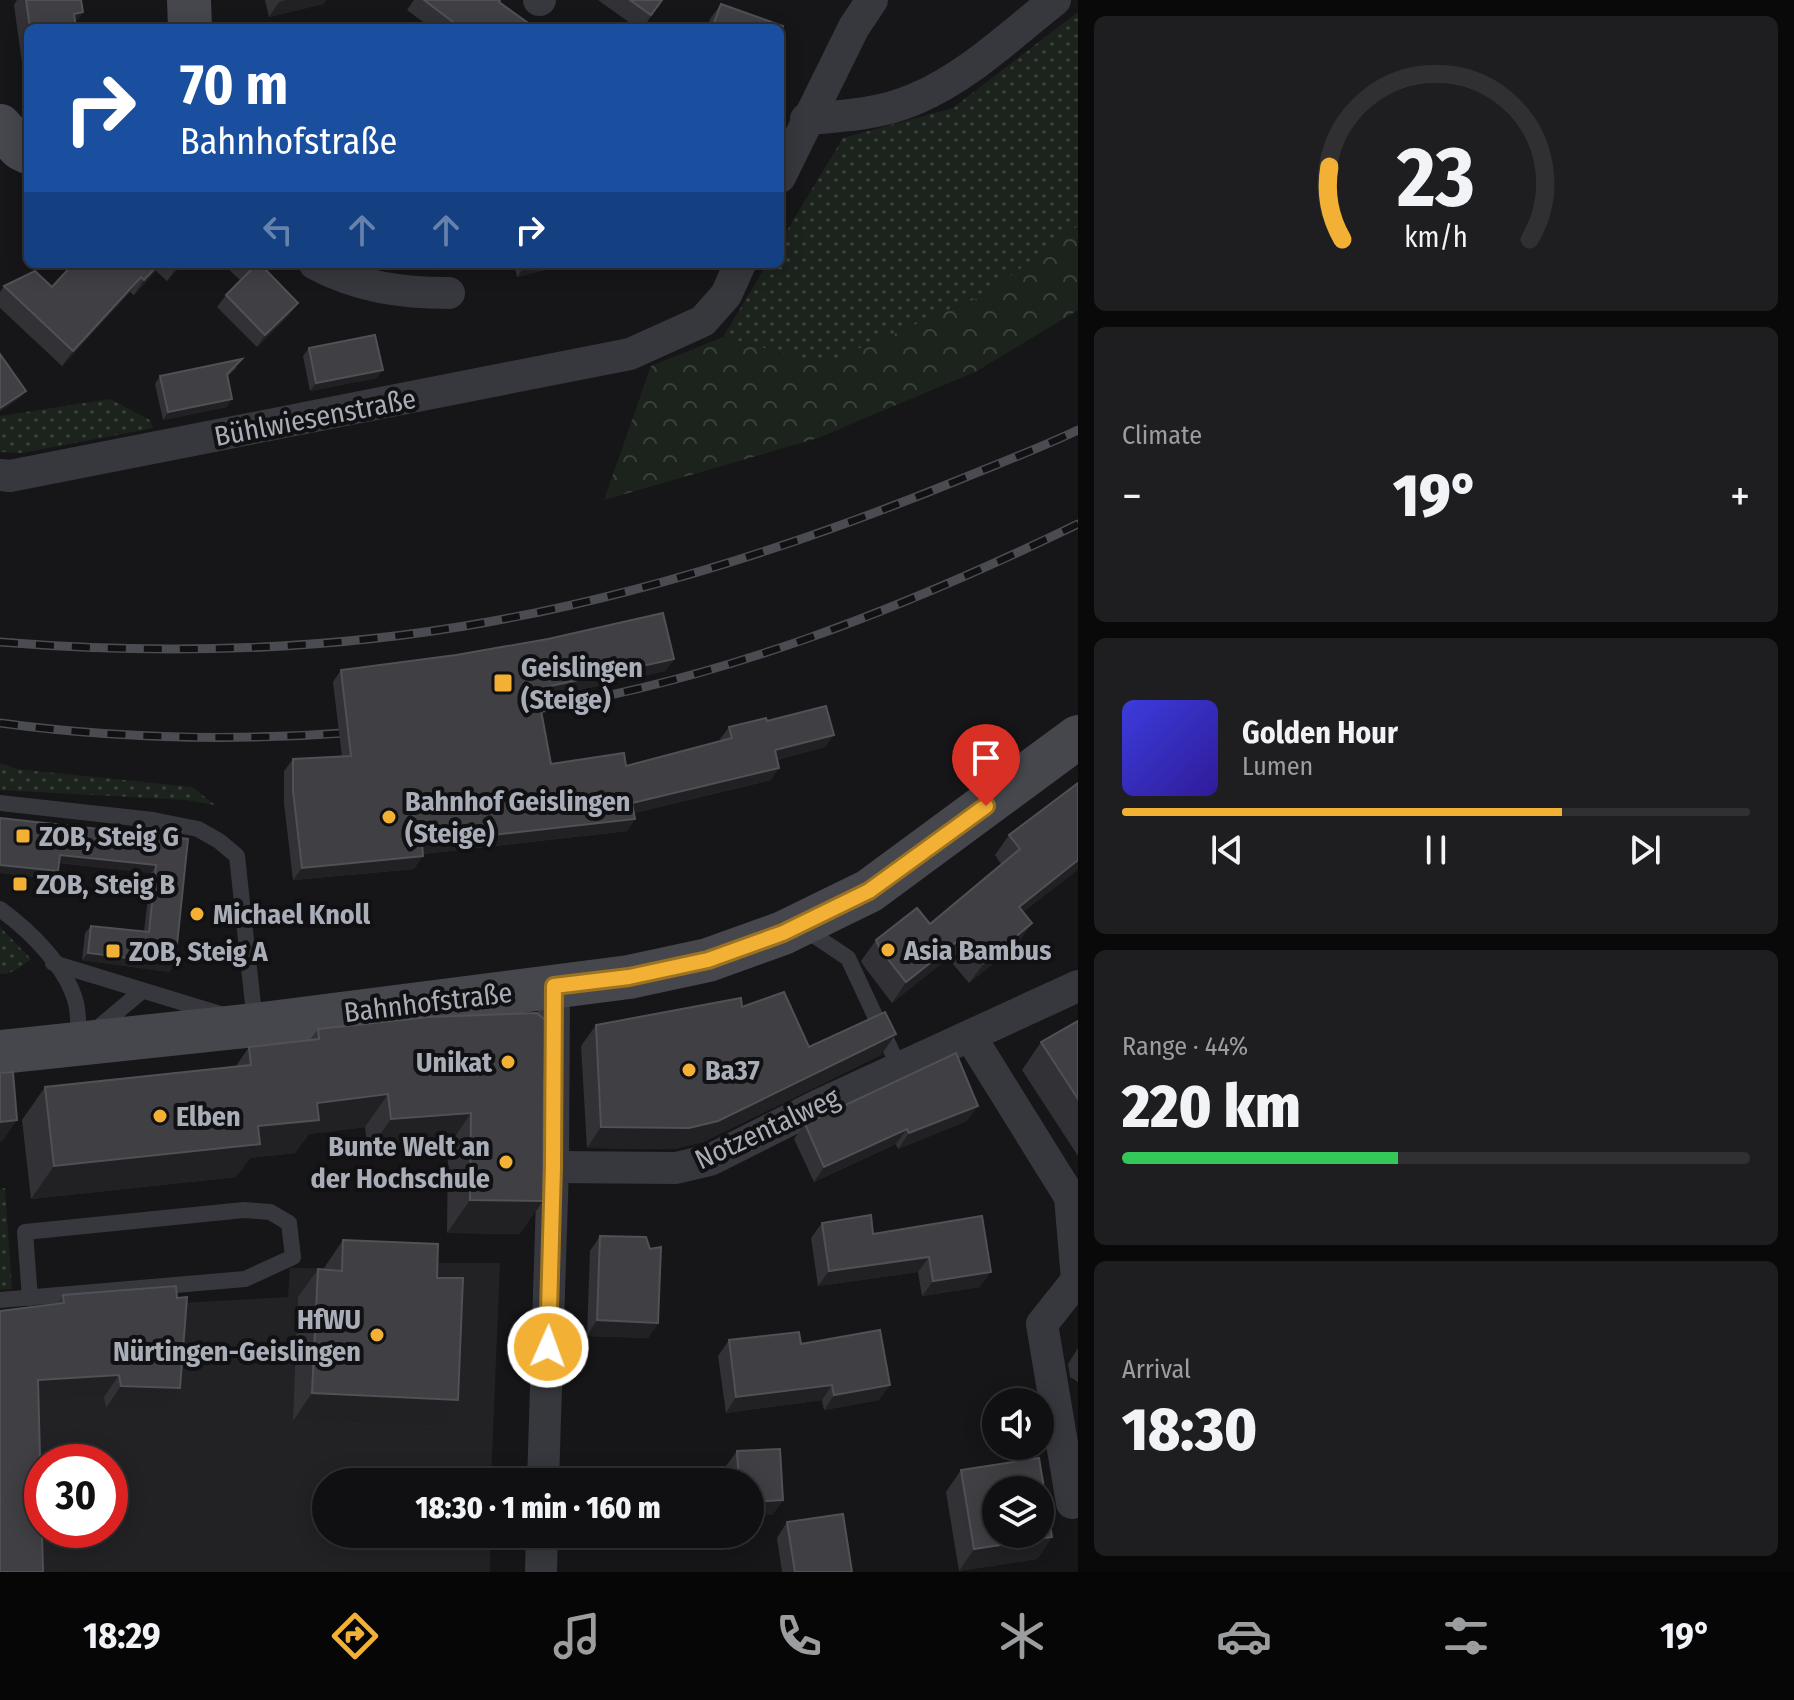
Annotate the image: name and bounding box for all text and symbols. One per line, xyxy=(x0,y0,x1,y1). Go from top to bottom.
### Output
text: 70 m xyxy=(180,52,288,119)
icon: right xyxy=(48,56,152,160)
text: Bahnhofstraße xyxy=(180,120,397,164)
text: 23 xyxy=(1396,127,1475,227)
icon: left xyxy=(256,208,300,252)
icon: ahead xyxy=(340,208,384,252)
icon: ahead xyxy=(424,208,468,252)
icon: right xyxy=(508,208,552,252)
text: km/h xyxy=(1404,220,1468,255)
street label: Bühlwiesenstraße xyxy=(212,382,419,453)
text: Climate xyxy=(1122,420,1202,451)
text: 19° xyxy=(1393,460,1479,532)
text: − xyxy=(1122,470,1142,523)
text: + xyxy=(1730,470,1750,523)
place label: Geislingen (Steige) xyxy=(521,651,643,716)
marker: Geislingen (Steige) xyxy=(492,672,514,694)
text: Golden Hour xyxy=(1242,715,1398,751)
pin xyxy=(952,724,1020,806)
icon: arrive xyxy=(964,736,1008,780)
text: Lumen xyxy=(1242,751,1313,782)
place label: Bahnhof Geislingen (Steige) xyxy=(405,785,631,850)
marker: Bahnhof Geislingen (Steige) xyxy=(380,808,398,826)
place label: ZOB, Steig G xyxy=(39,820,179,853)
marker: ZOB, Steig G xyxy=(14,827,32,845)
icon: previous xyxy=(1205,828,1249,872)
icon: pause xyxy=(1414,828,1458,872)
icon: next xyxy=(1623,828,1667,872)
place label: ZOB, Steig B xyxy=(36,868,176,901)
marker: ZOB, Steig B xyxy=(11,875,29,893)
place label: Michael Knoll xyxy=(213,898,370,931)
marker: Michael Knoll xyxy=(188,905,206,923)
place label: Asia Bambus xyxy=(903,934,1051,967)
place label: ZOB, Steig A xyxy=(129,935,269,968)
marker: Asia Bambus xyxy=(879,941,897,959)
marker: ZOB, Steig A xyxy=(104,942,122,960)
street label: Bahnhofstraße xyxy=(342,976,514,1029)
text: Range · 44% xyxy=(1122,1031,1248,1062)
place label: Unikat xyxy=(416,1046,493,1079)
marker: Unikat xyxy=(499,1053,517,1071)
place label: Ba37 xyxy=(705,1054,760,1087)
marker: Ba37 xyxy=(680,1061,698,1079)
text: 220 km xyxy=(1122,1071,1301,1143)
street label: Notzentalweg xyxy=(690,1080,845,1176)
place label: Elben xyxy=(176,1100,241,1133)
marker: Elben xyxy=(151,1107,169,1125)
place label: Bunte Welt an der Hochschule xyxy=(310,1130,490,1195)
marker: Bunte Welt an der Hochschule xyxy=(497,1153,515,1171)
place label: HfWU Nürtingen-Geislingen xyxy=(113,1303,361,1368)
position arrow xyxy=(506,1305,590,1389)
marker: HfWU Nürtingen-Geislingen xyxy=(368,1326,386,1344)
text: Arrival xyxy=(1122,1354,1191,1385)
map controls xyxy=(982,1388,1054,1548)
button: sound xyxy=(982,1388,1054,1460)
text: 18:30 xyxy=(1122,1394,1257,1466)
speed limit sign: 30 xyxy=(24,1444,128,1548)
button: layers xyxy=(982,1476,1054,1548)
text: 18:30 · 1 min · 160 m xyxy=(415,1490,661,1526)
icon: directions xyxy=(327,1608,383,1664)
icon: music xyxy=(549,1608,605,1664)
icon: phone xyxy=(771,1608,827,1664)
icon: climate xyxy=(994,1608,1050,1664)
icon: car xyxy=(1216,1608,1272,1664)
icon: filters xyxy=(1438,1608,1494,1664)
text: 18:29 xyxy=(83,1614,161,1658)
text: 19° xyxy=(1660,1614,1711,1658)

